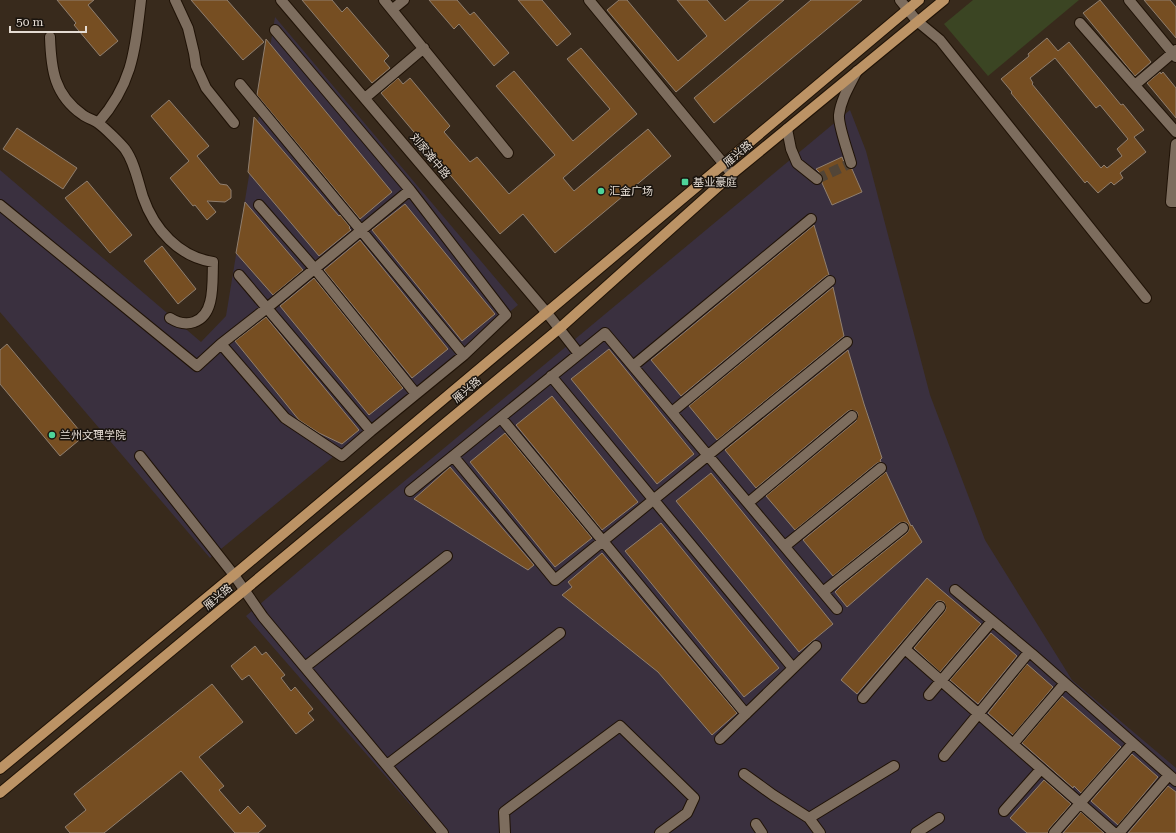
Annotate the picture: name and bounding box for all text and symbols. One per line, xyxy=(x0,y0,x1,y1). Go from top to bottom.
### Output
scale bar xyxy=(10,8,86,34)
text: 50 m xyxy=(16,15,43,29)
street label: 刘家滩中路 xyxy=(407,131,453,181)
street label: 雁兴路 xyxy=(721,138,755,170)
place label: 基业豪庭 xyxy=(693,176,737,189)
marker: 基业豪庭 xyxy=(680,177,690,187)
place label: 汇金广场 xyxy=(609,185,653,198)
marker: 汇金广场 xyxy=(596,186,606,196)
street label: 雁兴路 xyxy=(450,374,484,406)
place label: 兰州文理学院 xyxy=(60,429,126,442)
marker: 兰州文理学院 xyxy=(47,430,57,440)
street label: 雁兴路 xyxy=(201,581,235,613)

